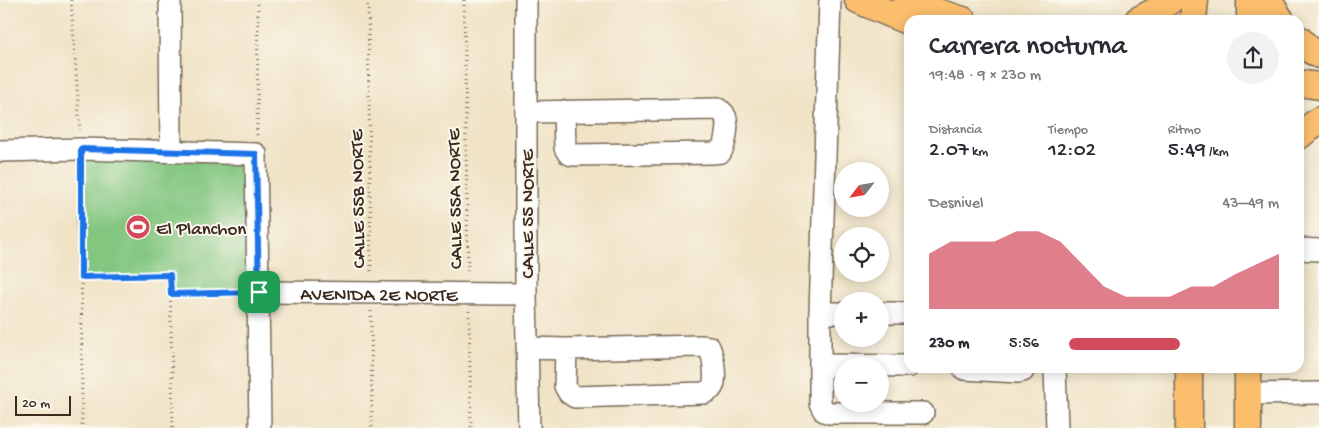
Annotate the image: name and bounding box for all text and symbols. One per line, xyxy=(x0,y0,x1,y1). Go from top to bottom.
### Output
text: Carrera nocturna xyxy=(929,31,1127,64)
button: share xyxy=(1227,32,1279,84)
text: 19:48 · 9 × 230 m xyxy=(929,67,1041,86)
text: Distancia xyxy=(929,122,982,139)
text: Tiempo xyxy=(1048,122,1088,139)
text: Ritmo xyxy=(1168,122,1201,139)
street label: CALLE 55A NORTE xyxy=(444,127,469,269)
street label: CALLE 55B NORTE xyxy=(347,128,372,269)
text: 2.07 xyxy=(929,139,969,164)
text: 12:02 xyxy=(1048,139,1096,164)
text: 5:49 xyxy=(1168,139,1206,164)
text: km xyxy=(969,144,988,161)
text: /km xyxy=(1206,144,1229,161)
street label: CALLE 55 NORTE xyxy=(518,148,541,279)
north arrow xyxy=(834,162,889,218)
map controls xyxy=(834,162,889,412)
text: Desnivel xyxy=(929,195,983,214)
text: 43–49 m xyxy=(1223,195,1279,214)
sports icon: El Planchon xyxy=(125,214,151,240)
place label: El Planchon xyxy=(156,219,246,242)
button: locate xyxy=(834,227,889,282)
pin xyxy=(238,271,280,313)
icon: arrive xyxy=(245,278,273,306)
street label: AVENIDA 2E NORTE xyxy=(300,284,459,308)
button: + xyxy=(834,292,889,347)
text: 230 m xyxy=(929,335,969,354)
text: 5:56 xyxy=(1009,335,1039,354)
button: − xyxy=(834,357,889,412)
scale bar xyxy=(15,393,71,416)
text: 20 m xyxy=(22,396,50,413)

